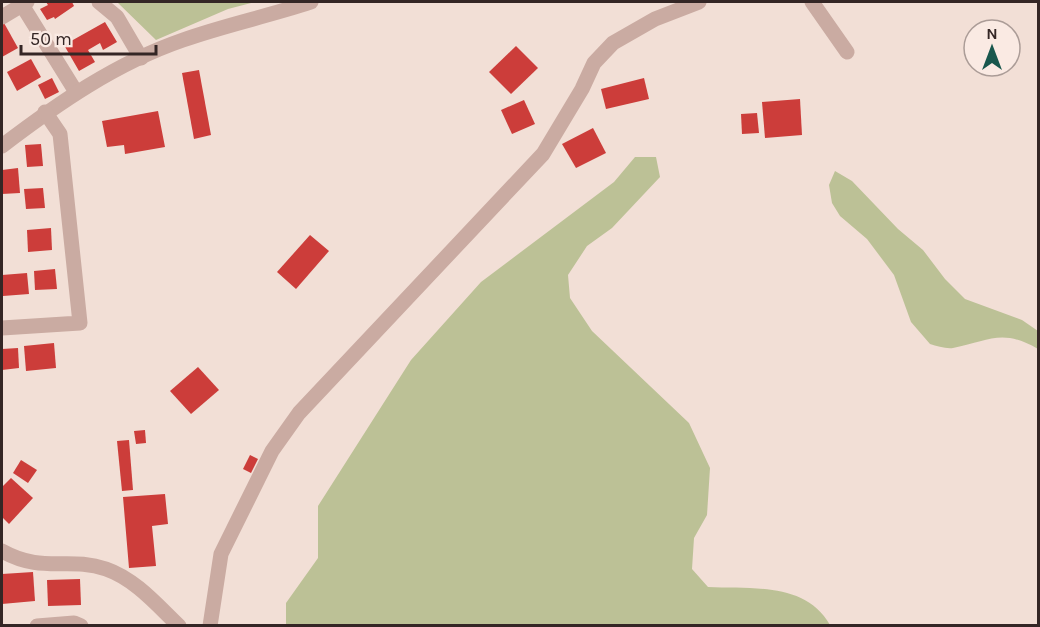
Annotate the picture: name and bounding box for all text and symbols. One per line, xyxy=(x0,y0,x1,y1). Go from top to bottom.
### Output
scale bar xyxy=(21,18,156,56)
north arrow xyxy=(962,18,1022,78)
text: N xyxy=(986,24,998,43)
text: 50 m xyxy=(30,28,72,50)

